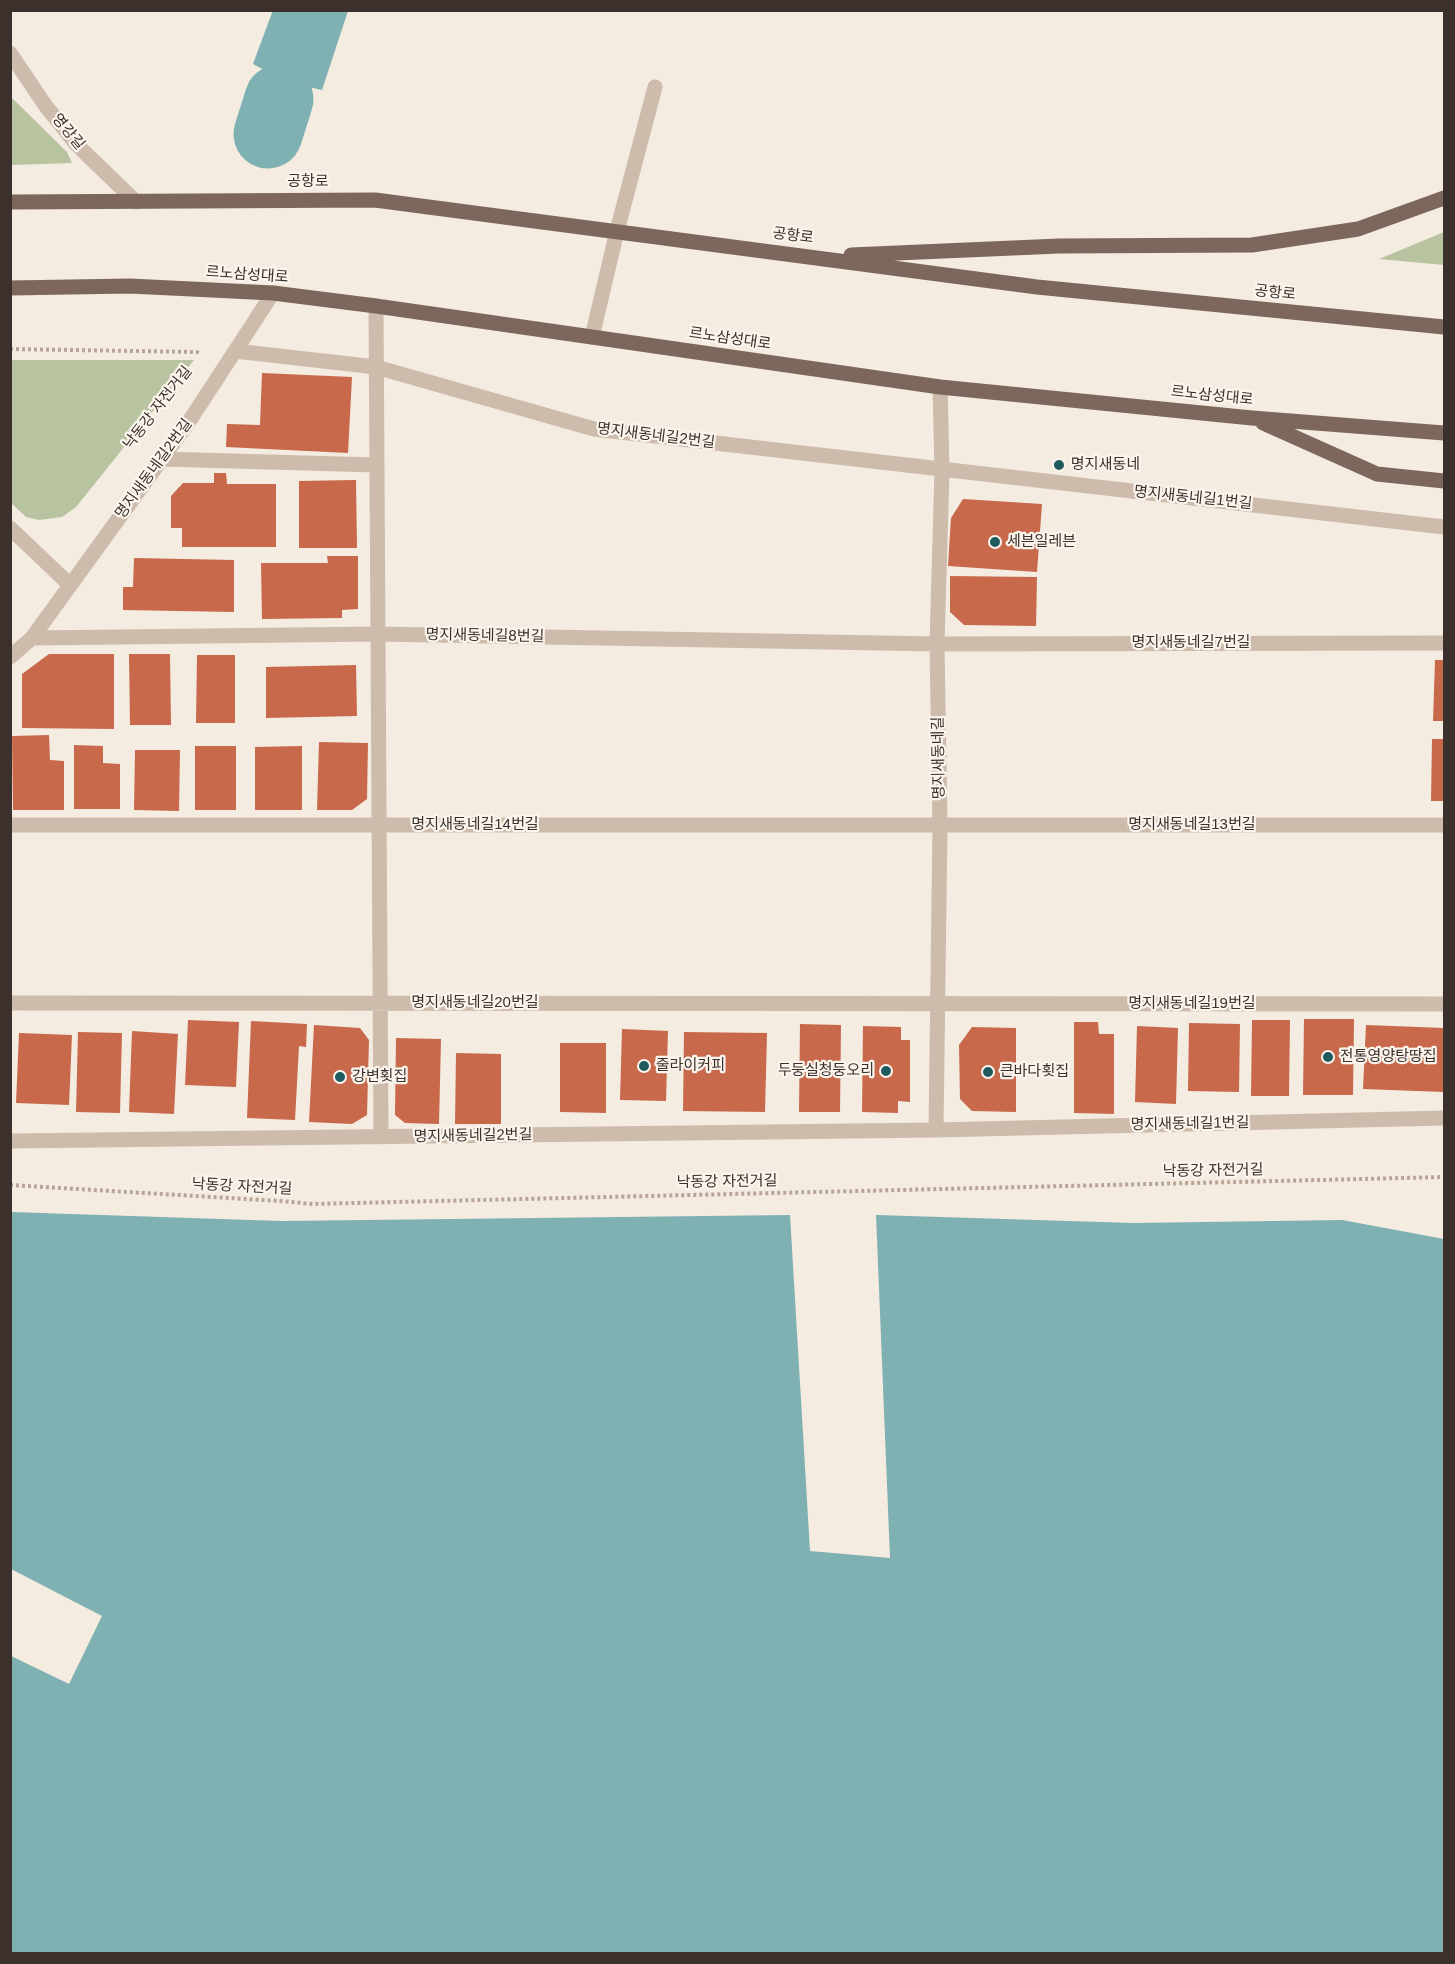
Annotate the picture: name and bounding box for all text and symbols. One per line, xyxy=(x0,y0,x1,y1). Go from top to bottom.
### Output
street label: 영강길 xyxy=(48,110,88,154)
street label: 공항로 xyxy=(287,173,329,191)
street label: 공항로 xyxy=(771,225,815,247)
street label: 르노삼성대로 xyxy=(205,263,289,287)
street label: 공항로 xyxy=(1253,282,1297,304)
street label: 르노삼성대로 xyxy=(688,324,772,354)
street label: 낙동강 자전거길 xyxy=(120,363,196,453)
street label: 르노삼성대로 xyxy=(1170,383,1254,409)
street label: 명지새동네길2번길 xyxy=(112,416,196,522)
street label: 명지새동네길2번길 xyxy=(596,420,716,452)
place label: 명지새동네 xyxy=(1071,456,1140,474)
marker: 명지새동네 xyxy=(1052,458,1066,472)
street label: 명지새동네길1번길 xyxy=(1133,483,1253,513)
place label: 세븐일레븐 xyxy=(1007,533,1076,551)
marker: 세븐일레븐 xyxy=(988,535,1002,549)
street label: 명지새동네길8번길 xyxy=(425,626,545,646)
street label: 명지새동네길7번길 xyxy=(1132,634,1250,652)
street label: 명지새동네길 xyxy=(929,716,949,800)
street label: 명지새동네길14번길 xyxy=(411,816,539,834)
street label: 명지새동네길13번길 xyxy=(1128,816,1256,834)
street label: 명지새동네길20번길 xyxy=(411,994,539,1012)
street label: 명지새동네길19번길 xyxy=(1128,995,1256,1013)
place label: 전통영양탕땅집 xyxy=(1340,1048,1437,1066)
marker: 전통영양탕땅집 xyxy=(1321,1050,1335,1064)
place label: 줄라이커피 xyxy=(656,1057,725,1075)
marker: 줄라이커피 xyxy=(637,1059,651,1073)
place label: 두둥실청둥오리 xyxy=(777,1062,874,1080)
place label: 큰바다횟집 xyxy=(1000,1063,1069,1081)
marker: 두둥실청둥오리 xyxy=(879,1064,893,1078)
marker: 큰바다횟집 xyxy=(981,1065,995,1079)
place label: 강변횟집 xyxy=(352,1068,407,1086)
marker: 강변횟집 xyxy=(333,1070,347,1084)
street label: 명지새동네길1번길 xyxy=(1130,1114,1250,1134)
street label: 명지새동네길2번길 xyxy=(413,1126,533,1146)
street label: 낙동강 자전거길 xyxy=(1162,1161,1264,1181)
street label: 낙동강 자전거길 xyxy=(676,1172,778,1192)
street label: 낙동강 자전거길 xyxy=(191,1175,293,1199)

